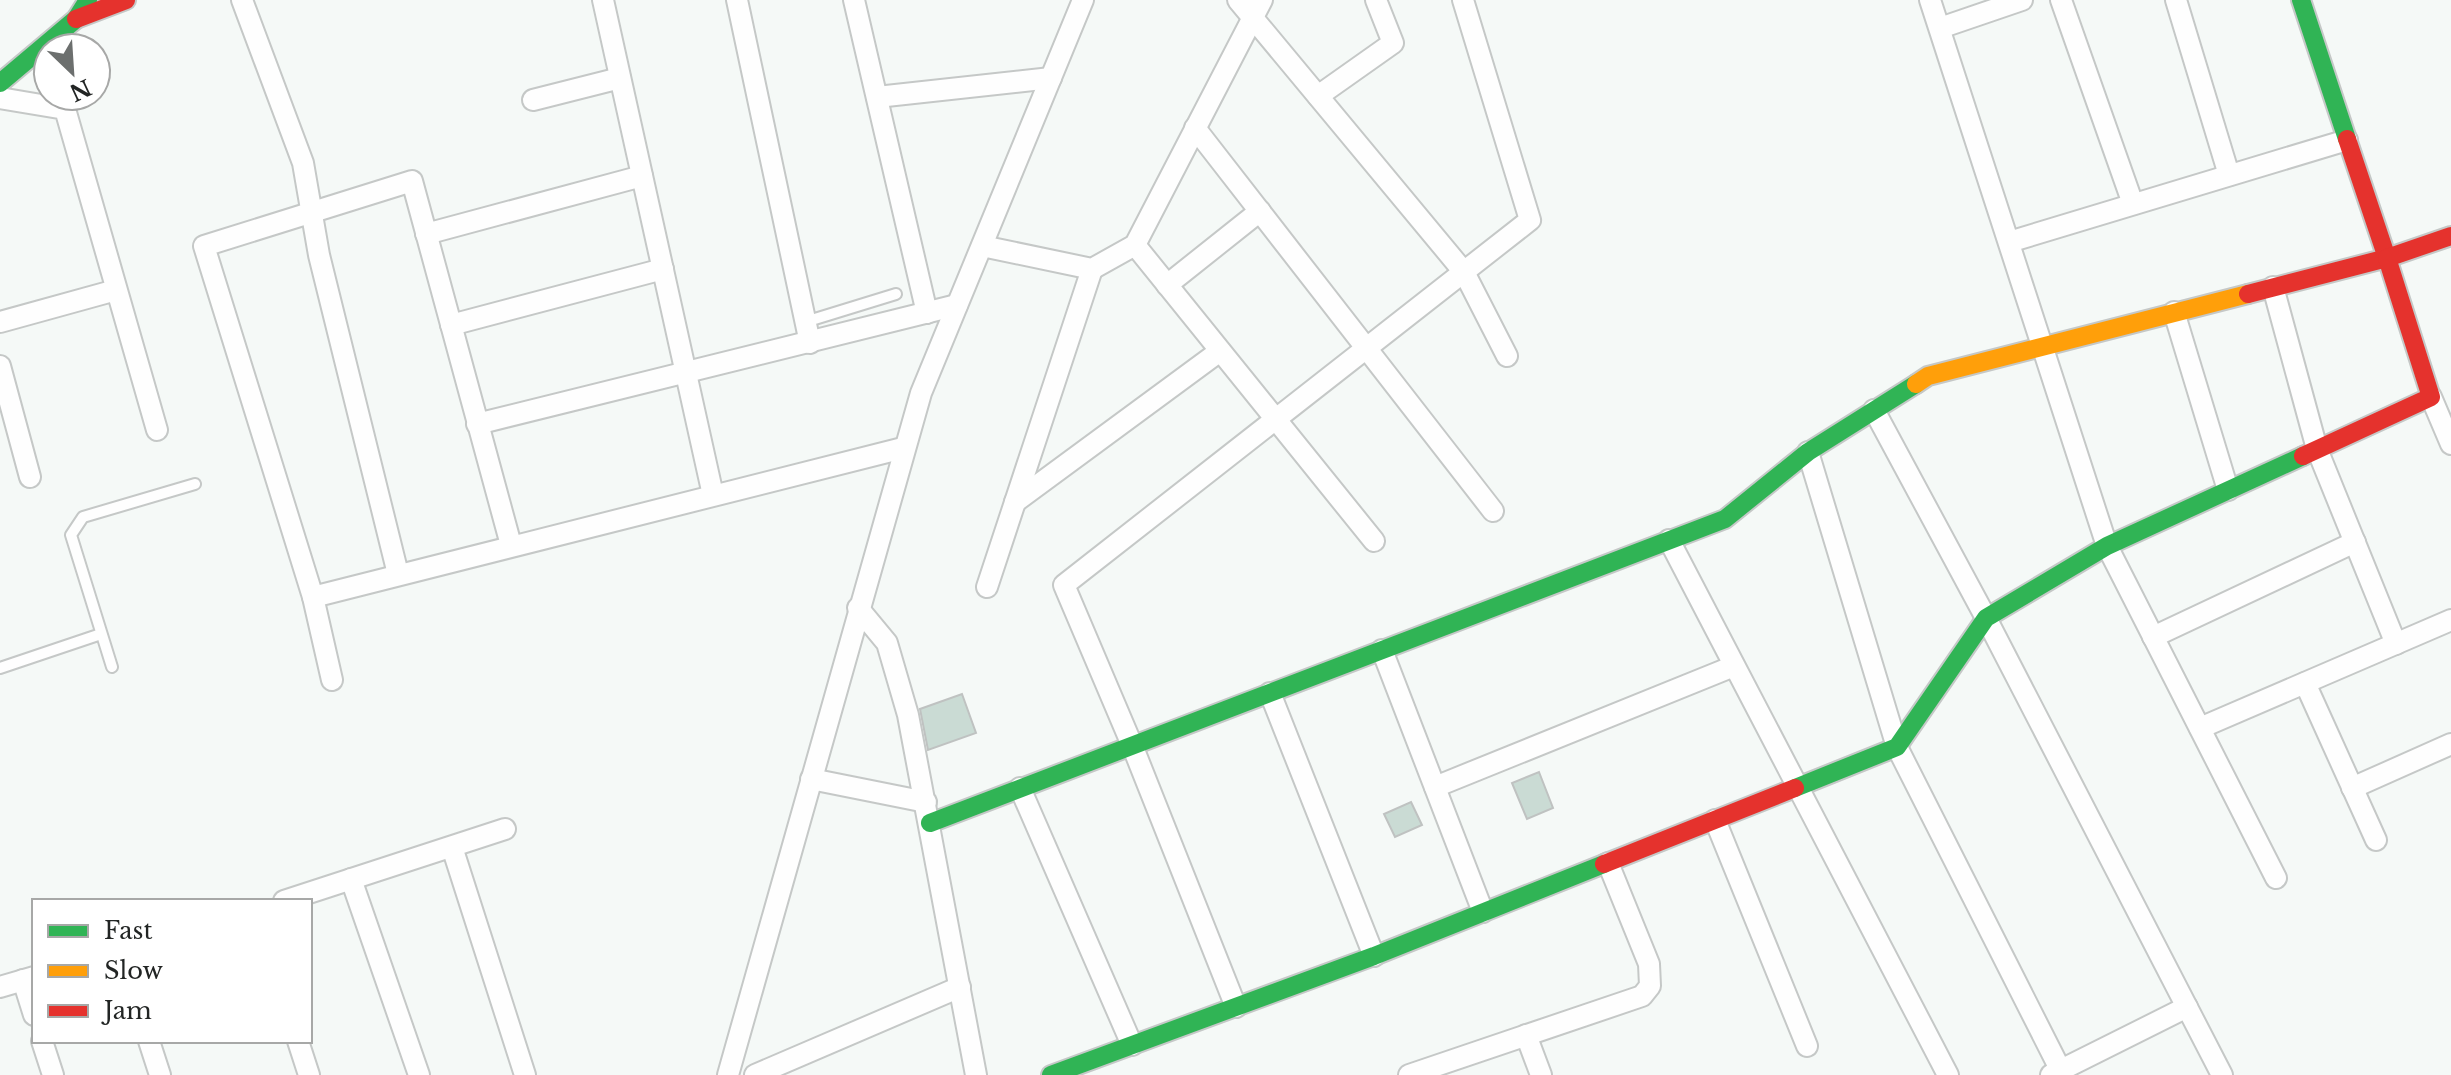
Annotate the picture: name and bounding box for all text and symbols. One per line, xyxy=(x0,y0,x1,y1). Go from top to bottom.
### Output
north arrow xyxy=(32,32,112,112)
text: N xyxy=(65,73,95,106)
legend xyxy=(32,899,312,1043)
text: Fast xyxy=(104,916,152,945)
text: Slow xyxy=(104,956,163,985)
text: Jam xyxy=(101,996,152,1025)

